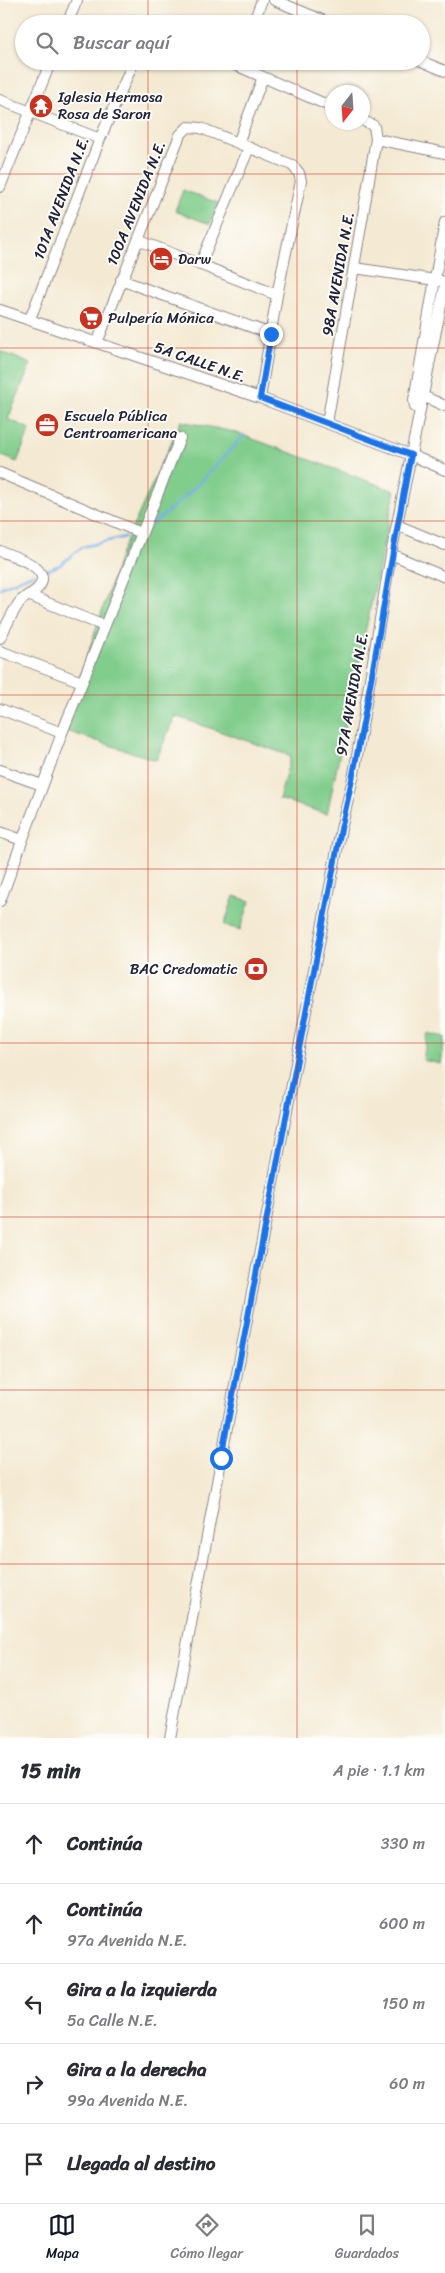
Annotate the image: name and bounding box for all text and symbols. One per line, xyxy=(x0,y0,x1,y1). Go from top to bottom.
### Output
search box xyxy=(15,15,430,70)
text: Buscar aquí xyxy=(73,26,170,59)
icon: search xyxy=(33,29,61,57)
place label: Iglesia Hermosa Rosa de Saron xyxy=(57,84,163,127)
north arrow xyxy=(325,85,370,130)
temple icon: Iglesia Hermosa Rosa de Saron xyxy=(28,93,54,119)
street label: 101A AVENIDA N.E. xyxy=(26,133,96,263)
street label: 100A AVENIDA N.E. xyxy=(99,136,173,270)
street label: 98A AVENIDA N.E. xyxy=(314,210,362,338)
hotel icon: Darw xyxy=(148,246,174,272)
place label: Darw xyxy=(178,246,212,272)
supermarket icon: Pulpería Mónica xyxy=(78,305,104,331)
place label: Pulpería Mónica xyxy=(108,305,214,331)
route end xyxy=(260,323,283,346)
street label: 5A CALLE N.E. xyxy=(150,334,250,390)
place label: Escuela Pública Centroamericana xyxy=(64,403,178,446)
office icon: Escuela Pública Centroamericana xyxy=(34,412,60,438)
street label: 97A AVENIDA N.E. xyxy=(328,630,376,758)
place label: BAC Credomatic xyxy=(130,956,238,982)
bank icon: BAC Credomatic xyxy=(243,956,269,982)
route start xyxy=(210,1447,233,1470)
text: 15 min xyxy=(20,1752,81,1790)
text: A pie · 1.1 km xyxy=(333,1756,425,1785)
text: Continúa xyxy=(67,1827,142,1860)
text: 330 m xyxy=(381,1829,425,1858)
icon: ahead xyxy=(20,1830,48,1858)
text: Continúa xyxy=(67,1893,142,1926)
text: 600 m xyxy=(379,1909,425,1938)
icon: ahead xyxy=(20,1910,48,1938)
text: 97a Avenida N.E. xyxy=(67,1926,188,1955)
text: Gira a la izquierda xyxy=(67,1973,217,2006)
text: 150 m xyxy=(382,1989,425,2018)
icon: left xyxy=(20,1990,48,2018)
text: 5a Calle N.E. xyxy=(67,2006,158,2035)
text: Gira a la derecha xyxy=(67,2053,206,2086)
text: 60 m xyxy=(389,2069,425,2098)
icon: right xyxy=(20,2070,48,2098)
text: 99a Avenida N.E. xyxy=(67,2086,188,2115)
text: Llegada al destino xyxy=(67,2147,216,2180)
icon: arrive xyxy=(20,2150,48,2178)
tab: Mapa xyxy=(46,2211,79,2266)
tab: Cómo llegar xyxy=(171,2211,243,2266)
tab: Guardados xyxy=(335,2211,399,2266)

